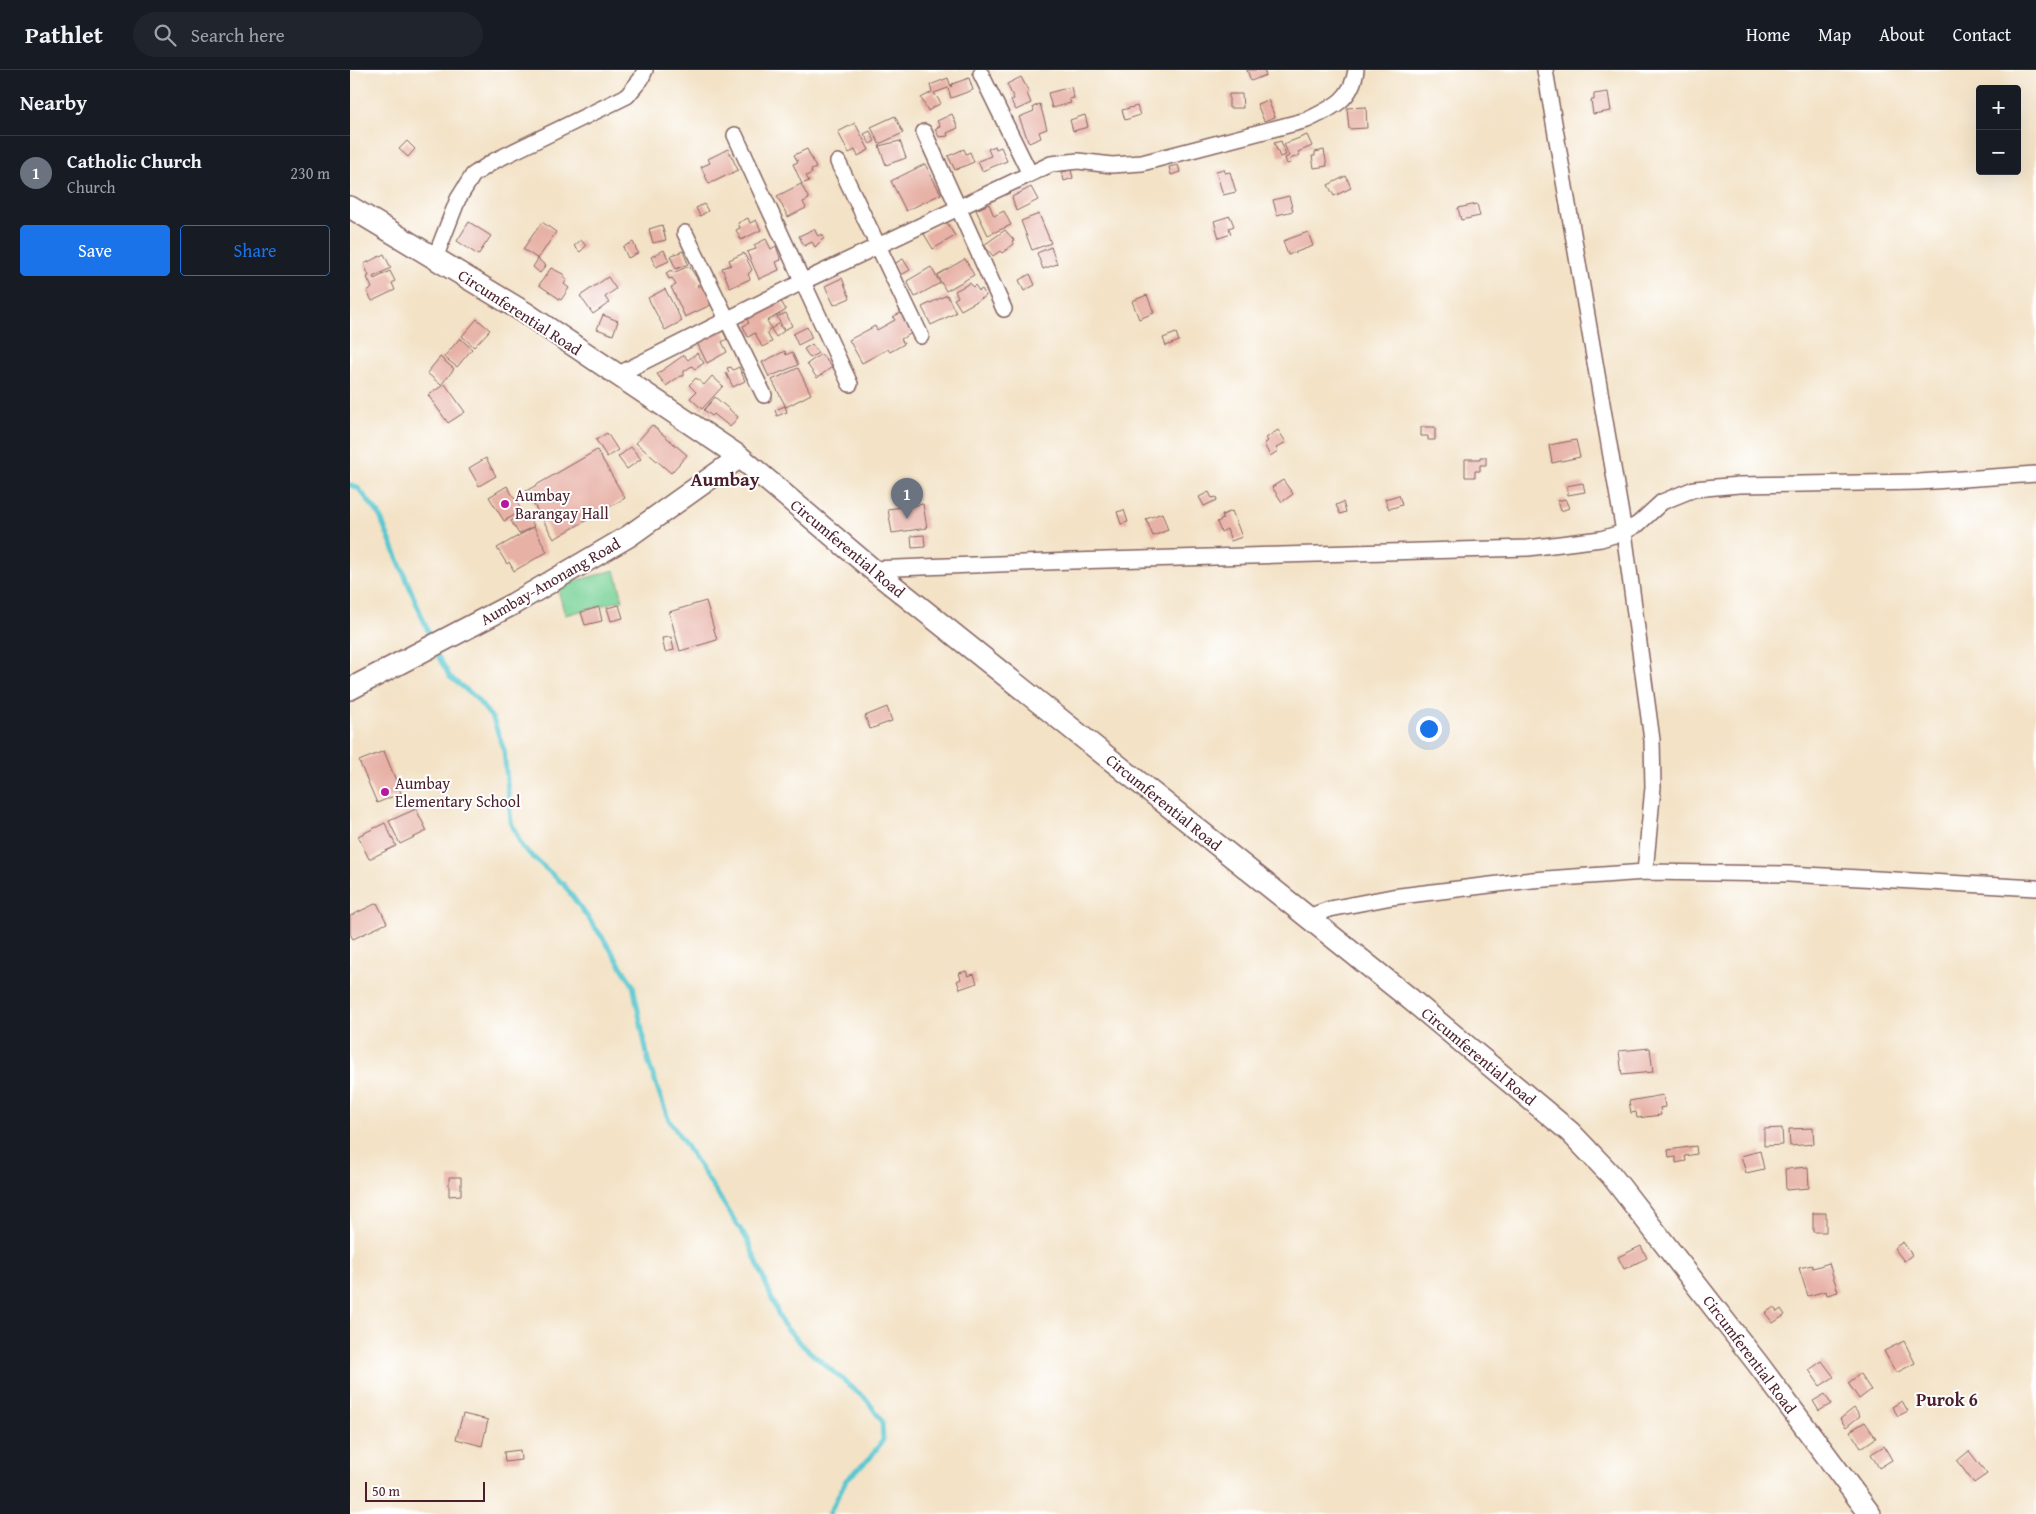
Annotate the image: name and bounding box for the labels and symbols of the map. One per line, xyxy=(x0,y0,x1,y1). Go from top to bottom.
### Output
street label: Circumferential Road xyxy=(453,263,587,361)
district label: Aumbay xyxy=(690,465,760,493)
pin: 1 xyxy=(891,478,923,519)
place label: Aumbay Barangay Hall xyxy=(515,483,609,525)
street label: Circumferential Road xyxy=(785,493,911,603)
marker: Aumbay Barangay Hall xyxy=(499,498,511,510)
street label: Aumbay-Anonang Road xyxy=(476,531,625,631)
your location xyxy=(1416,716,1442,742)
street label: Circumferential Road xyxy=(1101,748,1227,857)
place label: Aumbay Elementary School xyxy=(395,771,521,813)
marker: Aumbay Elementary School xyxy=(379,786,391,798)
street label: Circumferential Road xyxy=(1416,1001,1542,1111)
street label: Circumferential Road xyxy=(1697,1290,1803,1419)
district label: Purok 6 xyxy=(1916,1386,1978,1413)
scale bar xyxy=(365,1479,485,1502)

